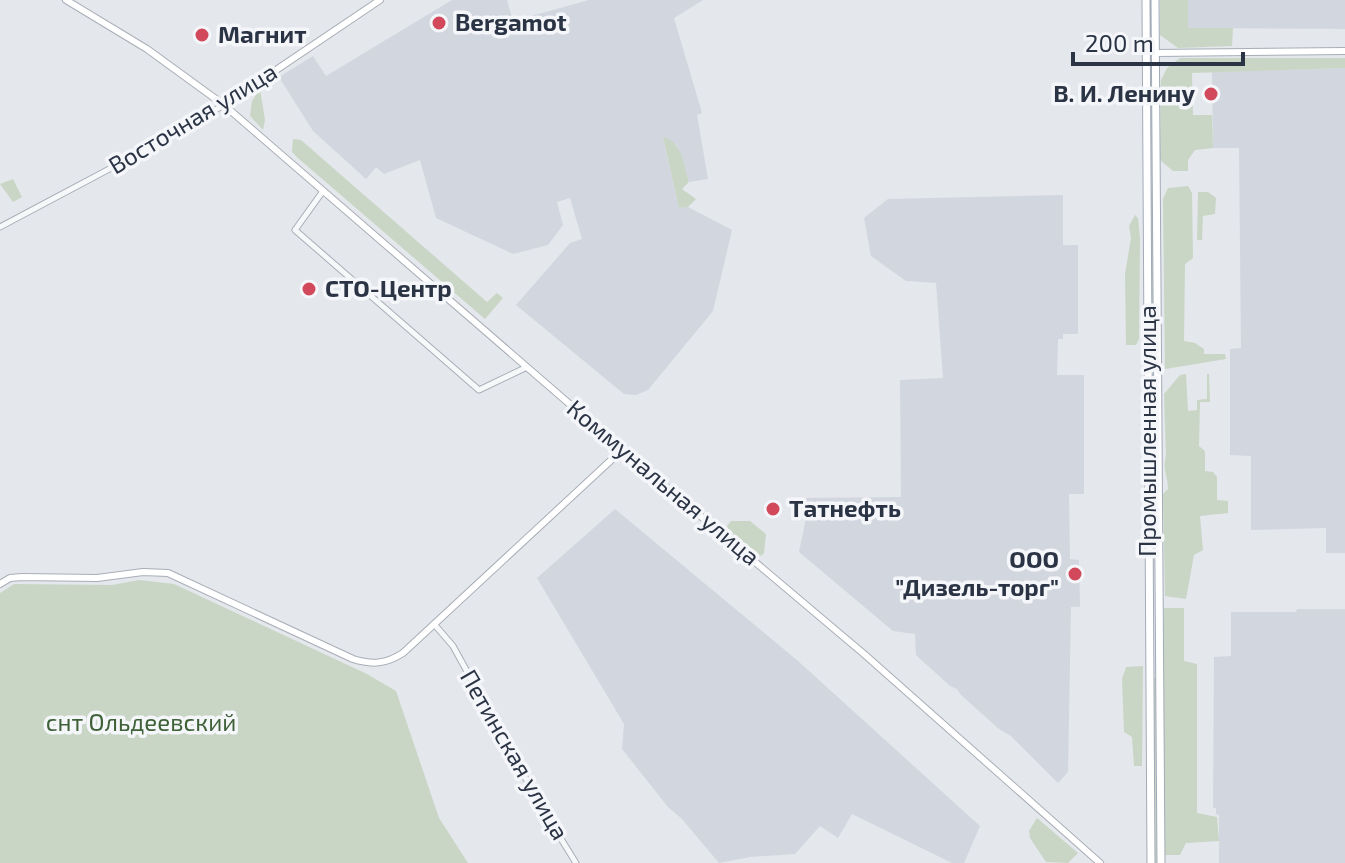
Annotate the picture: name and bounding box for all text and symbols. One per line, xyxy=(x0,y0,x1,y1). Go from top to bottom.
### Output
place label: Bergamot xyxy=(455,7,567,36)
marker: Bergamot xyxy=(430,14,448,32)
scale bar xyxy=(1073,16,1243,66)
place label: Магнит xyxy=(218,19,307,48)
marker: Магнит xyxy=(193,26,211,44)
text: 200 m xyxy=(1085,28,1154,57)
street label: Восточная улица xyxy=(103,56,282,180)
place label: В. И. Ленину xyxy=(1053,78,1195,107)
marker: В. И. Ленину xyxy=(1202,85,1220,103)
place label: СТО-Центр xyxy=(325,273,452,302)
marker: СТО-Центр xyxy=(300,280,318,298)
street label: Промышленная улица xyxy=(1132,305,1162,557)
street label: Коммунальная улица xyxy=(561,393,766,572)
place label: Татнефть xyxy=(789,493,901,522)
marker: Татнефть xyxy=(764,500,782,518)
place label: ООО "Дизель-торг" xyxy=(895,544,1059,601)
marker: ООО "Дизель-торг" xyxy=(1066,565,1084,583)
street label: Петинская улица xyxy=(454,664,576,845)
park label: снт Ольдеевский xyxy=(46,707,236,736)

